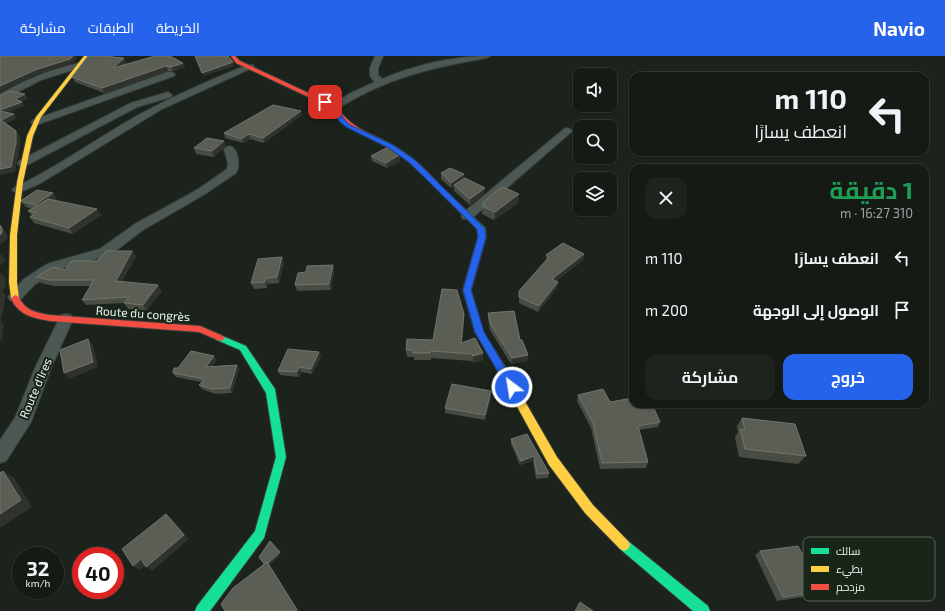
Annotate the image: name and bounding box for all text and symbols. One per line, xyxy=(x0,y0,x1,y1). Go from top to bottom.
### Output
text: Navio xyxy=(873,17,925,40)
text: مشاركة xyxy=(20,19,66,36)
text: الطبقات xyxy=(88,19,134,36)
text: الخريطة xyxy=(156,19,200,36)
map controls xyxy=(573,68,617,216)
button: sound xyxy=(573,68,617,112)
text: 110 m xyxy=(774,81,847,115)
pin xyxy=(308,85,342,119)
icon: left xyxy=(861,88,913,140)
icon: arrive xyxy=(314,91,336,113)
button: search xyxy=(573,120,617,164)
text: انعطف يسارًا xyxy=(754,120,847,142)
button: layers xyxy=(573,172,617,216)
text: 1 دقيقة xyxy=(830,175,913,204)
button: close xyxy=(645,177,687,219)
text: 310 m · 16:27 xyxy=(840,205,913,221)
icon: left xyxy=(891,247,913,269)
text: 110 m xyxy=(645,249,683,267)
text: انعطف يسارًا xyxy=(794,249,879,267)
icon: arrive xyxy=(891,299,913,321)
text: 200 m xyxy=(645,301,688,319)
text: الوصول إلى الوجهة xyxy=(753,301,879,319)
street label: Route du congrès xyxy=(95,303,191,323)
button: مشاركة xyxy=(645,354,775,400)
button: خروج xyxy=(783,354,913,400)
street label: Route d'Ires xyxy=(16,356,54,420)
position arrow xyxy=(491,366,533,408)
legend xyxy=(803,537,935,601)
text: سالك xyxy=(836,544,860,557)
speed limit sign: 40 xyxy=(72,547,124,599)
text: 32 xyxy=(27,556,49,580)
text: بطيء xyxy=(836,562,863,578)
text: km/h xyxy=(26,577,50,589)
text: مزدحم xyxy=(836,580,865,595)

